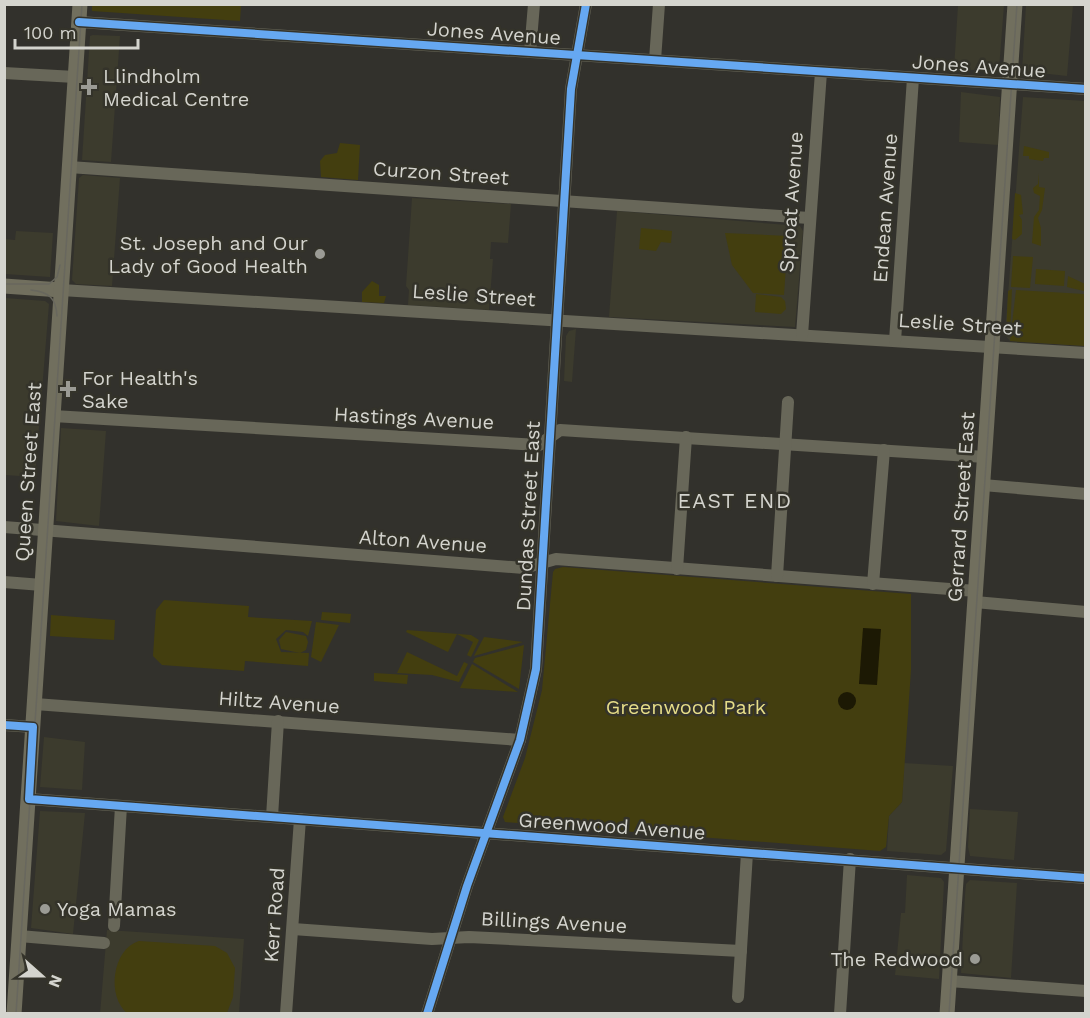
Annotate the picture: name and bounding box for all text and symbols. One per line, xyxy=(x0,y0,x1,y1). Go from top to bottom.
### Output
scale bar xyxy=(15,12,138,50)
street label: Jones Avenue xyxy=(426,16,562,50)
text: 100 m xyxy=(24,22,77,43)
street label: Jones Avenue xyxy=(911,49,1047,83)
place label: Llindholm Medical Centre xyxy=(103,64,249,111)
marker: Llindholm Medical Centre xyxy=(80,78,98,96)
street label: Sproat Avenue xyxy=(774,131,808,273)
street label: Endean Avenue xyxy=(868,133,902,283)
street label: Curzon Street xyxy=(372,156,510,190)
place label: St. Joseph and Our Lady of Good Health xyxy=(108,231,308,278)
marker: St. Joseph and Our Lady of Good Health xyxy=(313,247,327,261)
street label: Leslie Street xyxy=(411,279,537,311)
street label: Leslie Street xyxy=(897,308,1023,340)
place label: For Health's Sake xyxy=(82,366,198,413)
marker: For Health's Sake xyxy=(59,380,77,398)
street label: Queen Street East xyxy=(10,381,46,562)
street label: Hastings Avenue xyxy=(333,402,495,434)
street label: Gerrard Street East xyxy=(942,410,980,603)
street label: Dundas Street East xyxy=(511,420,545,612)
district label: EAST END xyxy=(677,488,793,513)
street label: Alton Avenue xyxy=(358,525,488,557)
street label: Hiltz Avenue xyxy=(218,686,340,718)
park label: Greenwood Park xyxy=(606,695,766,719)
street label: Greenwood Avenue xyxy=(518,807,706,845)
street label: Kerr Road xyxy=(259,867,289,963)
place label: Yoga Mamas xyxy=(57,897,177,921)
marker: Yoga Mamas xyxy=(38,902,52,916)
street label: Billings Avenue xyxy=(480,906,628,938)
north arrow xyxy=(12,946,72,1006)
place label: The Redwood xyxy=(831,947,963,971)
marker: The Redwood xyxy=(968,952,982,966)
text: N xyxy=(45,972,67,990)

